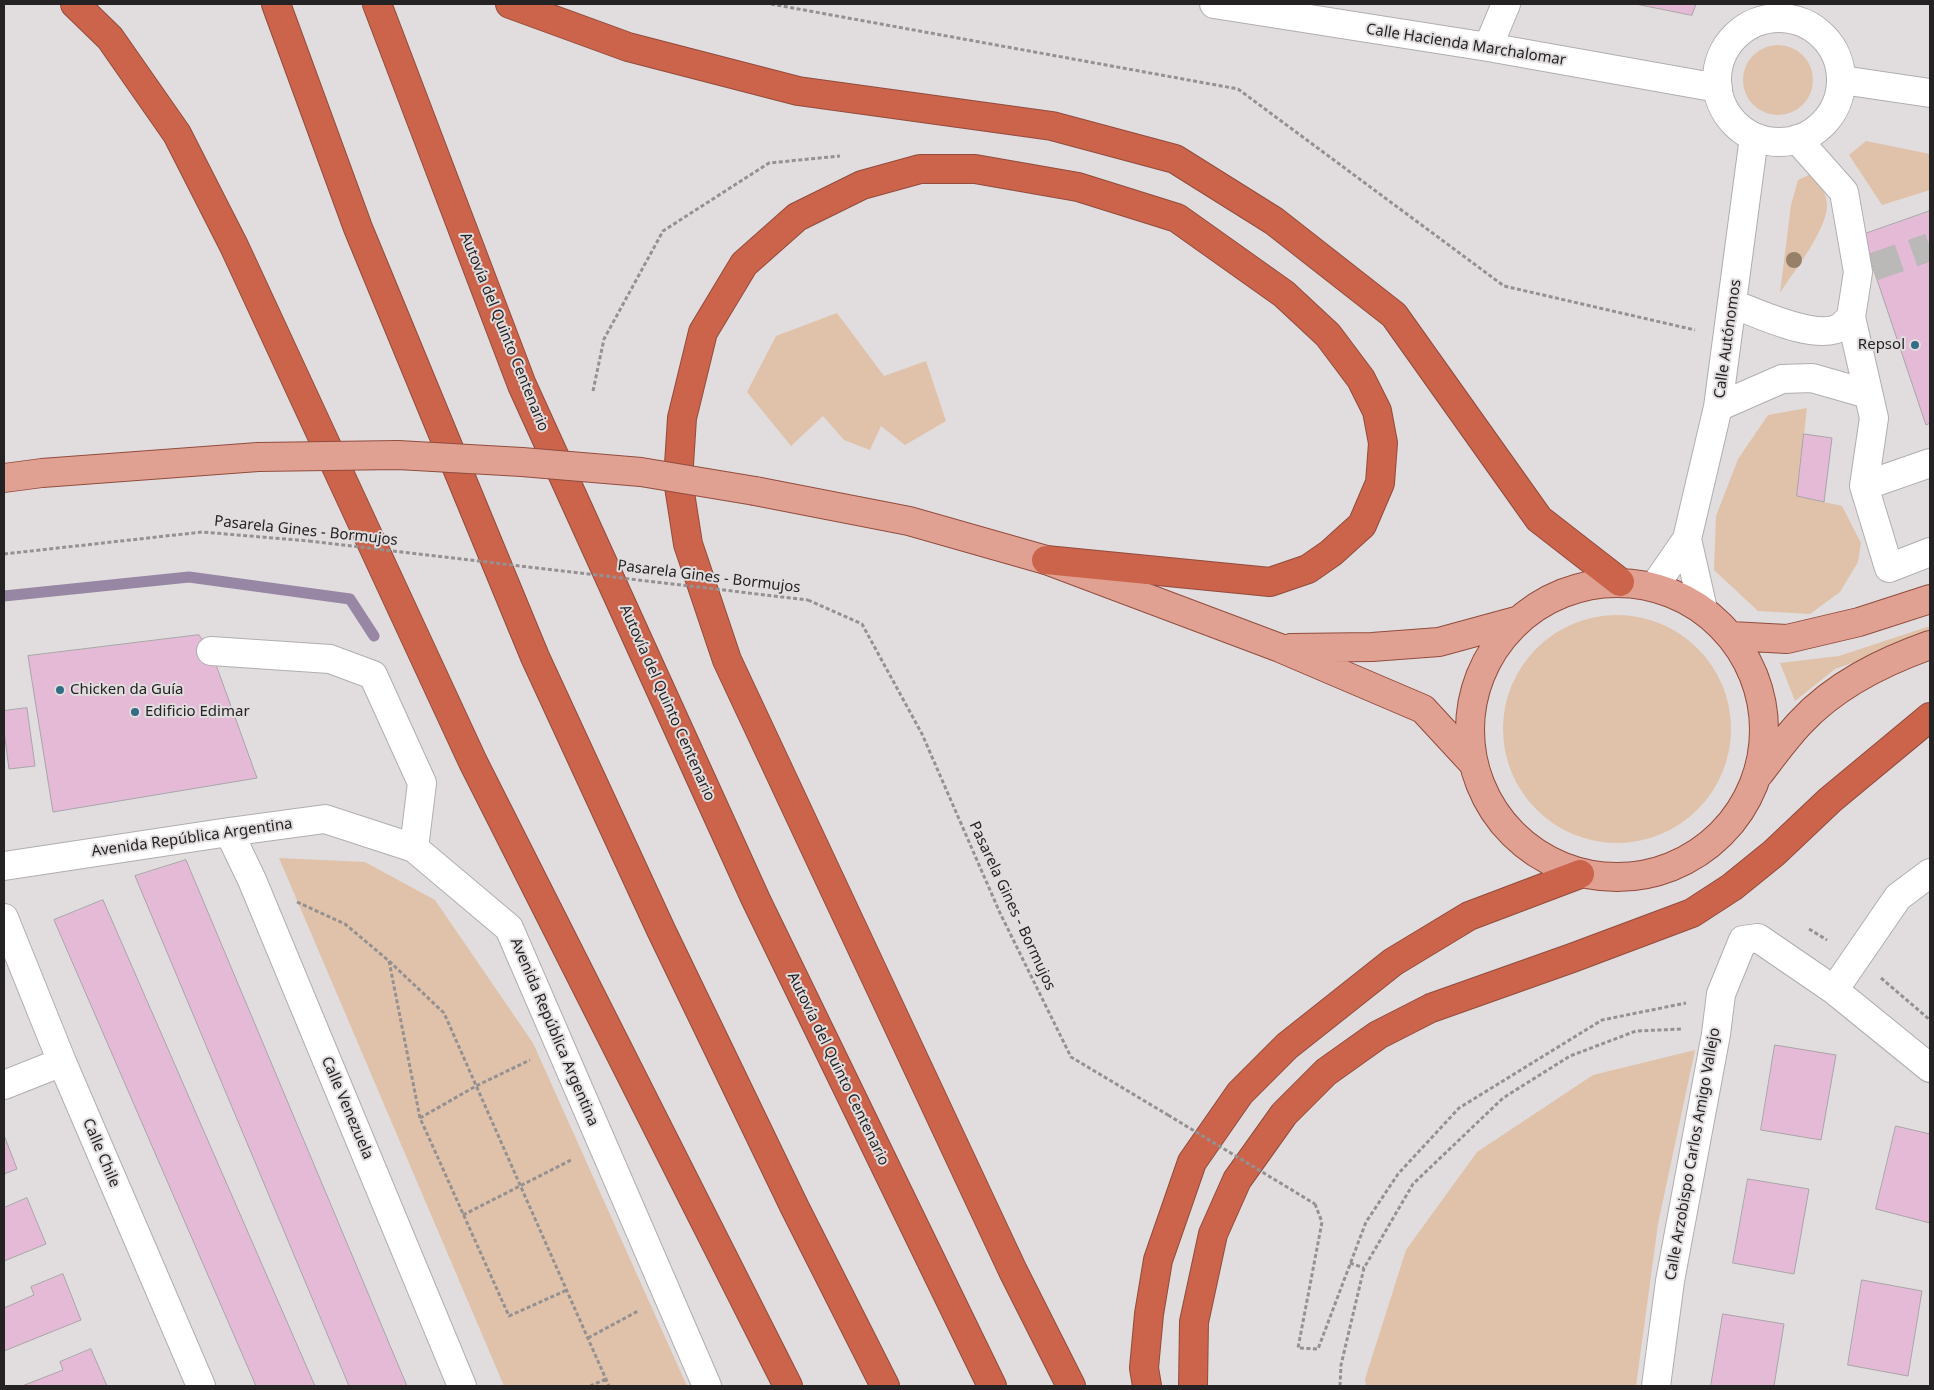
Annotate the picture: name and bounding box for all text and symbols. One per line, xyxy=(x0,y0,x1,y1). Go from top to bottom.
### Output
street label: Calle Hacienda Marchalomar xyxy=(1365,20,1567,70)
street label: Autovía del Quinto Centenario xyxy=(456,230,552,434)
street label: Calle Autónomos xyxy=(1711,278,1745,400)
place label: Repsol xyxy=(1858,336,1905,354)
marker: Repsol xyxy=(1909,339,1921,351)
street label: Pasarela Gines - Bormujos xyxy=(213,512,399,550)
street label: Pasarela Gines - Bormujos xyxy=(616,557,802,597)
street label: Autovía del Quinto Centenario xyxy=(616,602,718,804)
place label: Chicken da Guía xyxy=(70,681,183,699)
marker: Chicken da Guía xyxy=(54,684,66,696)
place label: Edificio Edimar xyxy=(145,703,250,721)
marker: Edificio Edimar xyxy=(129,706,141,718)
street label: Avenida República Argentina xyxy=(90,815,294,861)
street label: Pasarela Gines - Bormujos xyxy=(965,819,1059,993)
street label: Avenida República Argentina xyxy=(506,935,602,1129)
street label: Autovía del Quinto Centenario xyxy=(783,969,893,1169)
street label: Calle Arzobispo Carlos Amigo Vallejo xyxy=(1662,1026,1724,1282)
street label: Calle Venezuela xyxy=(317,1054,377,1162)
street label: Calle Chile xyxy=(78,1116,124,1190)

